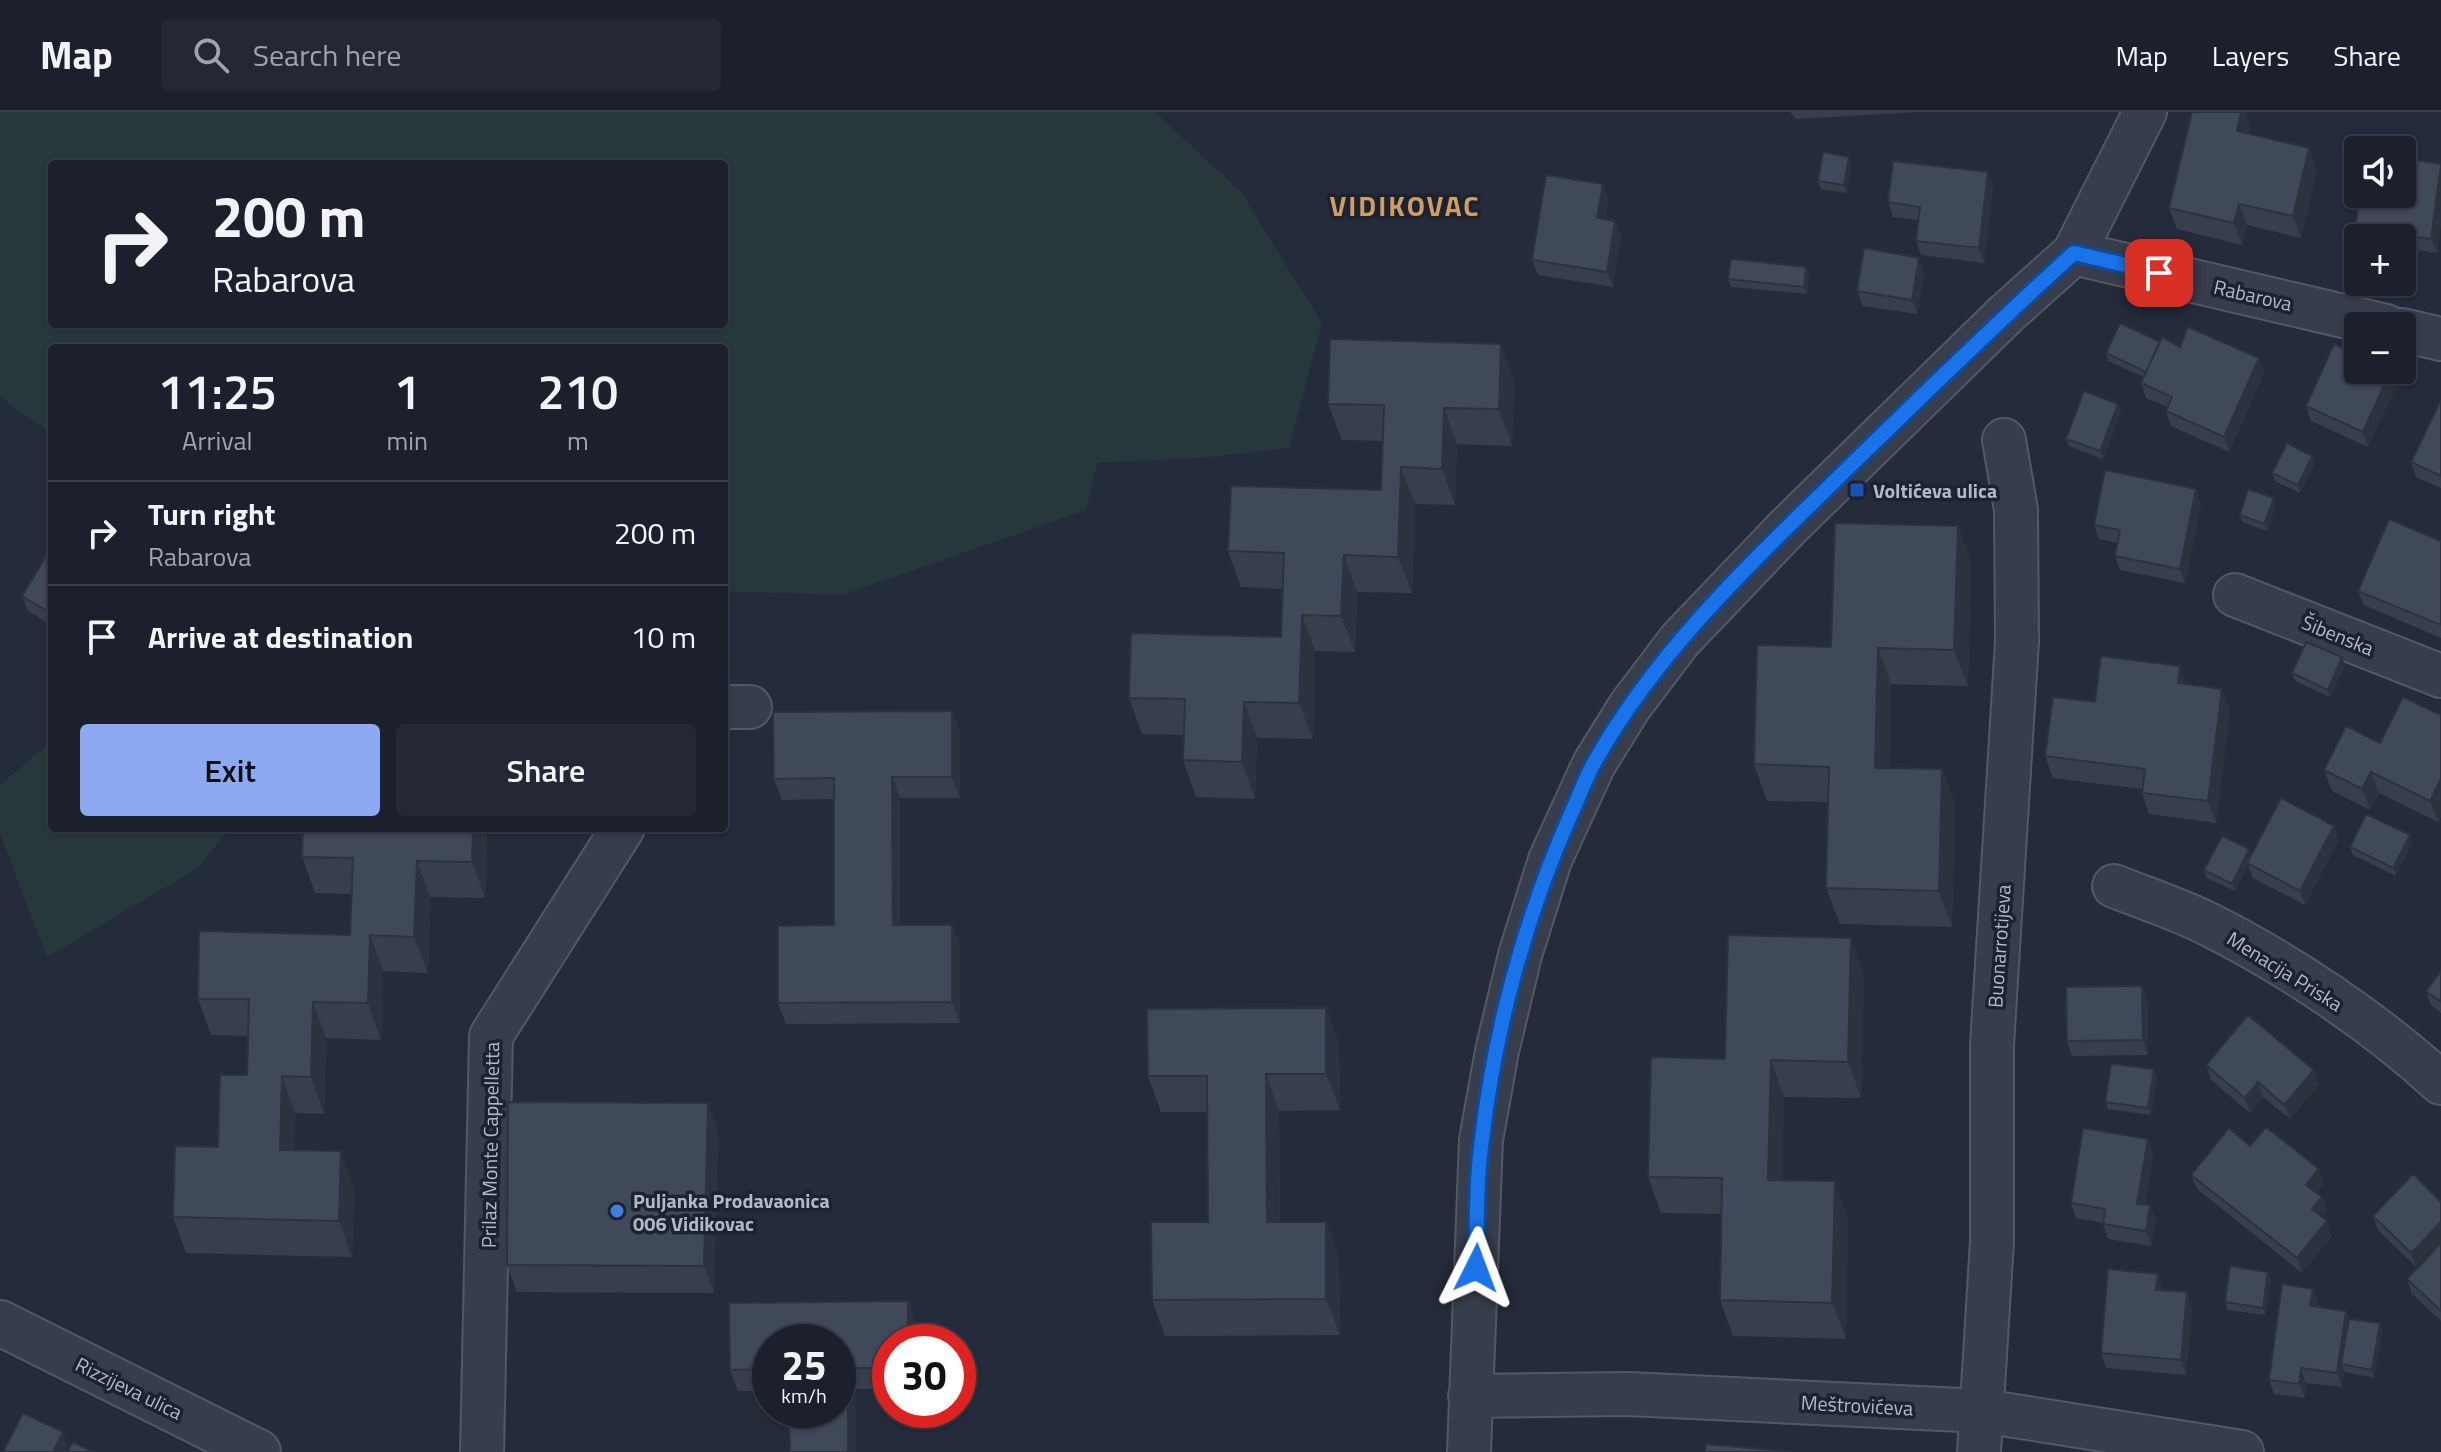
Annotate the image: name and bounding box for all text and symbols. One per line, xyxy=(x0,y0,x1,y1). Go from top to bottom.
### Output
search box xyxy=(161,19,721,91)
text: Map xyxy=(40,26,113,84)
text: Search here xyxy=(253,32,402,78)
icon: search xyxy=(189,33,233,77)
text: Map xyxy=(2115,34,2168,77)
text: Layers xyxy=(2212,34,2289,77)
text: Share xyxy=(2333,34,2401,77)
map controls xyxy=(2344,136,2416,384)
button: sound xyxy=(2344,136,2416,208)
text: 200 m xyxy=(212,174,365,259)
district label: VIDIKOVAC xyxy=(1329,184,1481,227)
icon: right xyxy=(80,192,184,296)
button: + xyxy=(2344,224,2416,296)
pin xyxy=(2125,239,2193,307)
text: Rabarova xyxy=(212,251,355,306)
icon: arrive xyxy=(2137,251,2181,295)
street label: Rabarova xyxy=(2211,271,2295,319)
button: − xyxy=(2344,312,2416,384)
text: 11:25 xyxy=(158,355,277,428)
text: 1 xyxy=(394,355,421,428)
text: 210 xyxy=(538,355,618,428)
text: Arrival xyxy=(182,421,252,460)
text: min xyxy=(386,421,428,460)
text: m xyxy=(567,421,589,460)
place label: Voltićeva ulica xyxy=(1873,475,1997,506)
marker: Voltićeva ulica xyxy=(1848,481,1866,499)
text: Turn right xyxy=(148,491,276,537)
text: 200 m xyxy=(614,510,696,556)
icon: right xyxy=(80,511,124,555)
text: Rabarova xyxy=(148,537,251,576)
street label: Šibenska xyxy=(2297,607,2379,663)
text: Arrive at destination xyxy=(148,614,413,660)
text: 10 m xyxy=(631,614,696,660)
icon: arrive xyxy=(80,615,124,659)
button: Exit xyxy=(80,724,380,816)
button: Share xyxy=(396,724,696,816)
street label: Buonarrotijeva xyxy=(1979,883,2019,1009)
street label: Menacija Priska xyxy=(2221,923,2349,1019)
street label: Prilaz Monte Cappelletta xyxy=(473,1042,507,1248)
place label: Puljanka Prodavaonica 006 Vidikovac xyxy=(633,1185,830,1239)
marker: Puljanka Prodavaonica 006 Vidikovac xyxy=(608,1202,626,1220)
position arrow xyxy=(1434,1226,1518,1310)
speed limit sign: 30 xyxy=(872,1324,976,1428)
text: 25 xyxy=(782,1335,826,1396)
street label: Rizzijeva ulica xyxy=(70,1349,188,1427)
text: km/h xyxy=(781,1380,827,1411)
street label: Meštrovićeva xyxy=(1800,1387,1914,1423)

